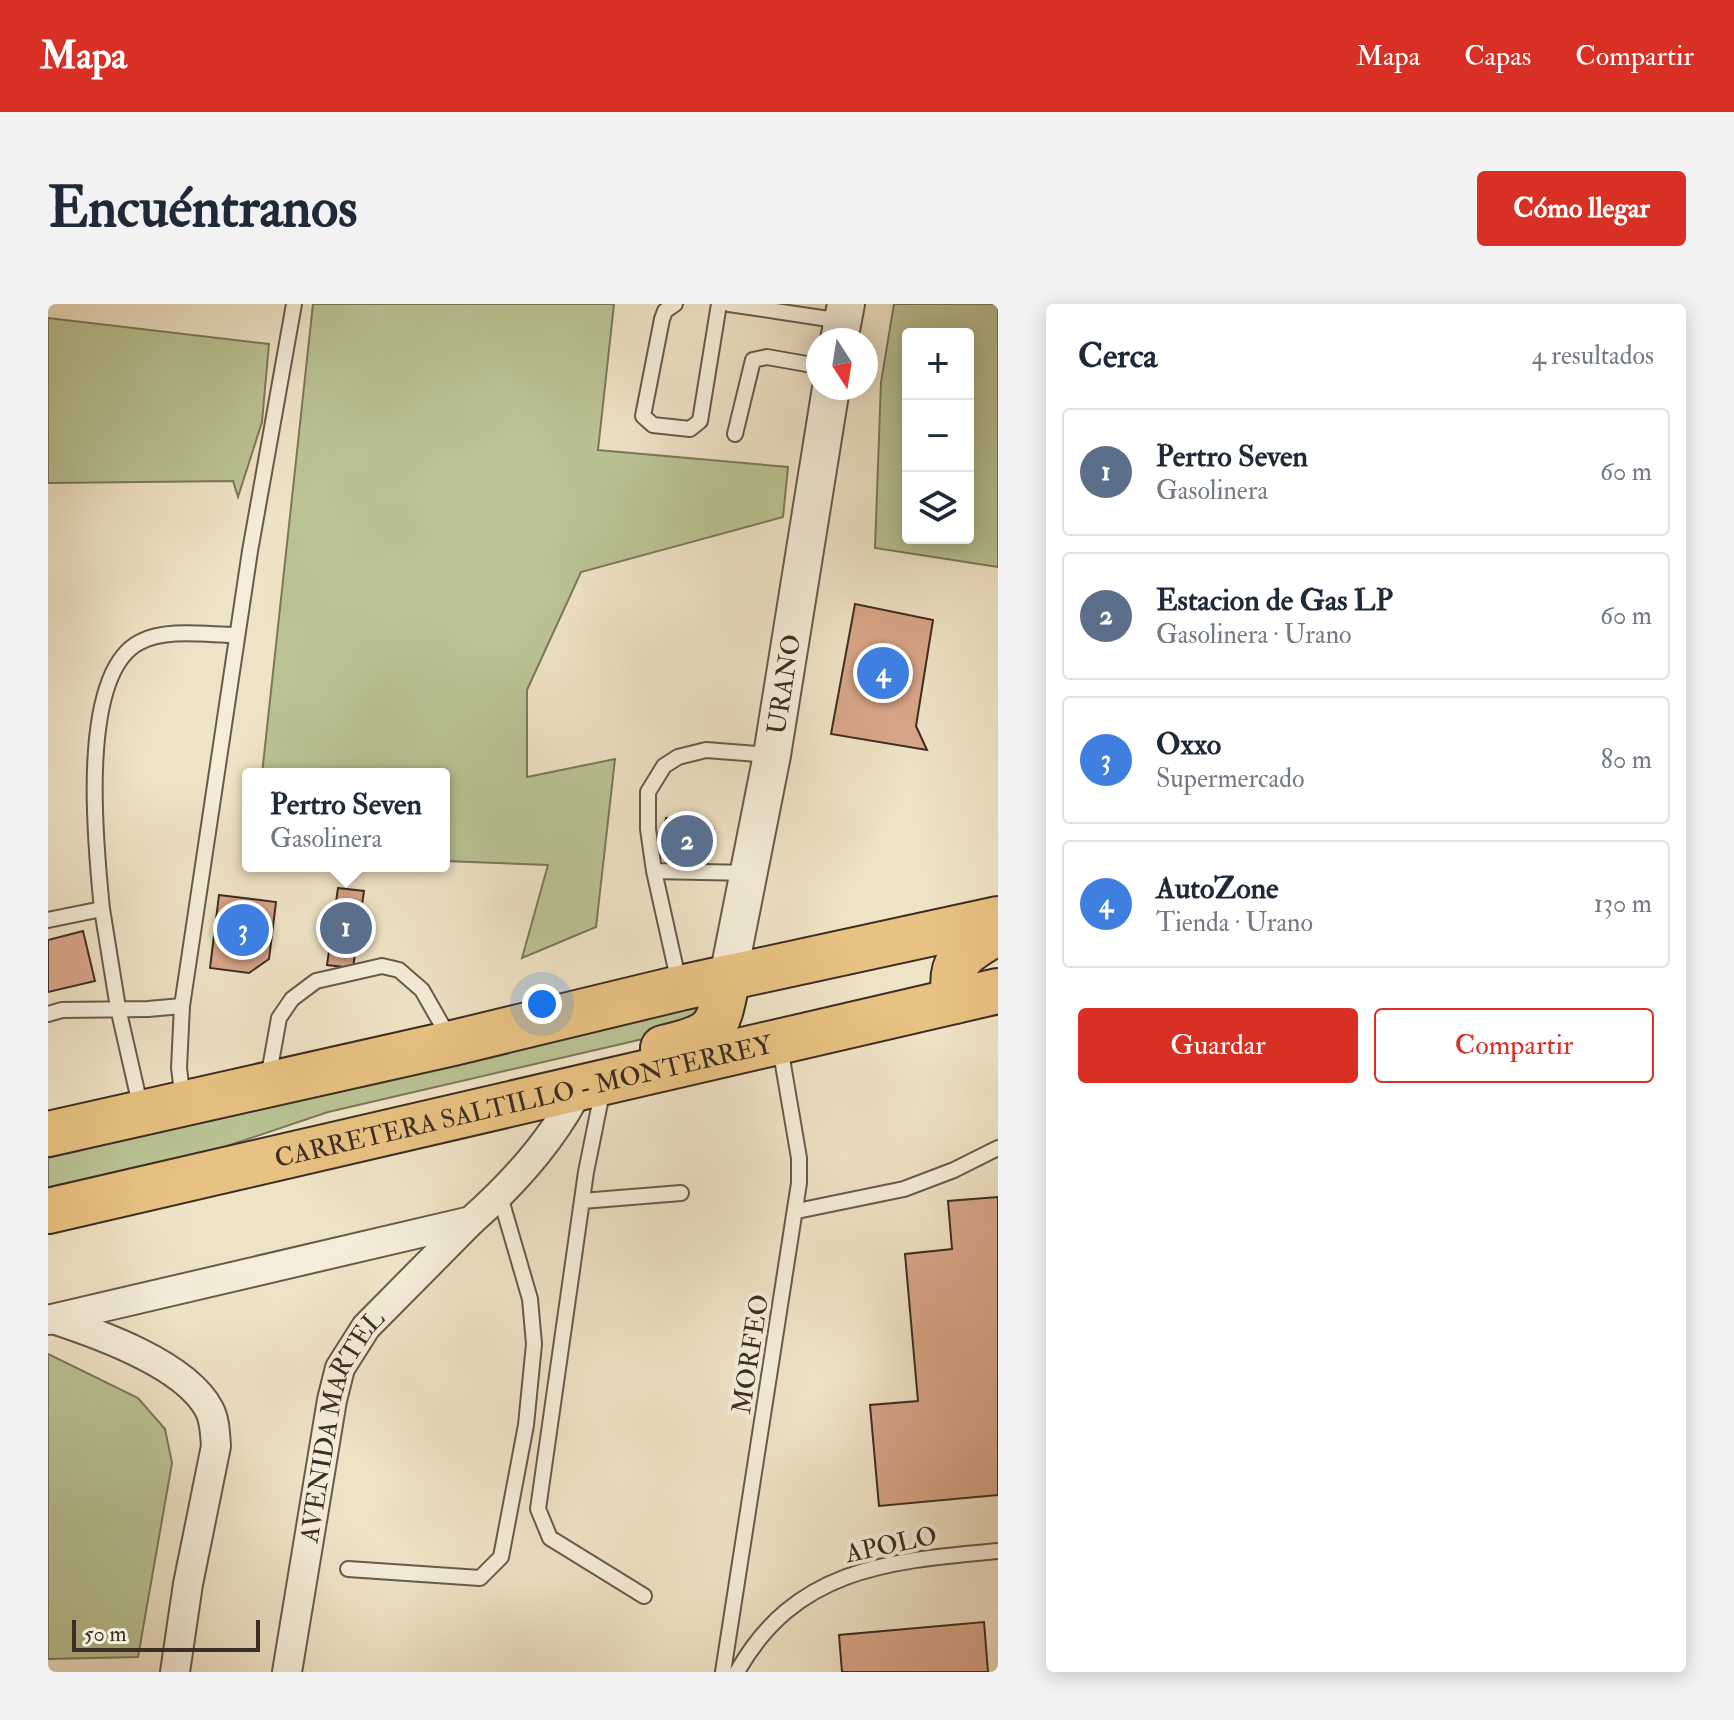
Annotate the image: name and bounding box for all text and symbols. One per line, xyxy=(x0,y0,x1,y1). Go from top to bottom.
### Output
text: Mapa xyxy=(40,32,127,80)
text: Mapa xyxy=(1356,39,1420,74)
text: Capas xyxy=(1464,39,1531,74)
text: Compartir xyxy=(1575,39,1694,74)
button: Cómo llegar xyxy=(1477,171,1686,246)
text: Encuéntranos xyxy=(48,173,357,244)
north arrow xyxy=(806,328,878,400)
map controls xyxy=(902,328,974,544)
button: + xyxy=(902,328,974,400)
text: Cerca xyxy=(1078,335,1157,378)
text: 4 resultados xyxy=(1532,340,1654,372)
button: − xyxy=(902,400,974,472)
text: Pertro Seven xyxy=(1156,438,1308,475)
text: 1 xyxy=(1101,456,1111,488)
text: 60 m xyxy=(1600,456,1652,488)
button: layers xyxy=(902,472,974,544)
text: Gasolinera xyxy=(1156,475,1268,507)
text: Estacion de Gas LP xyxy=(1156,582,1393,619)
text: 2 xyxy=(1099,600,1113,632)
text: 60 m xyxy=(1600,600,1652,632)
text: Gasolinera · Urano xyxy=(1156,619,1352,651)
street label: URANO xyxy=(761,632,808,737)
pin: 4 xyxy=(857,643,909,703)
text: Oxxo xyxy=(1156,726,1221,763)
text: 3 xyxy=(1101,744,1111,776)
text: 80 m xyxy=(1601,744,1652,776)
text: Supermercado xyxy=(1156,763,1305,795)
popup xyxy=(242,768,450,872)
text: Pertro Seven xyxy=(270,786,422,823)
pin: 2 xyxy=(661,811,713,871)
text: Gasolinera xyxy=(270,823,382,855)
text: AutoZone xyxy=(1156,870,1279,907)
text: 4 xyxy=(1099,888,1113,920)
text: 130 m xyxy=(1594,888,1652,920)
pin: 1 xyxy=(320,898,372,958)
pin: 3 xyxy=(217,900,269,960)
text: Tienda · Urano xyxy=(1156,907,1313,939)
your location xyxy=(522,984,562,1024)
button: Guardar xyxy=(1078,1008,1358,1083)
button: Compartir xyxy=(1374,1008,1654,1083)
street label: CARRETERA SALTILLO - MONTERREY xyxy=(272,1028,777,1175)
street label: MORFEO xyxy=(726,1292,776,1416)
street label: AVENIDA MARTEL xyxy=(293,1303,392,1546)
street label: APOLO xyxy=(842,1520,940,1570)
scale bar xyxy=(72,1616,260,1652)
text: 50 m xyxy=(84,1620,126,1648)

